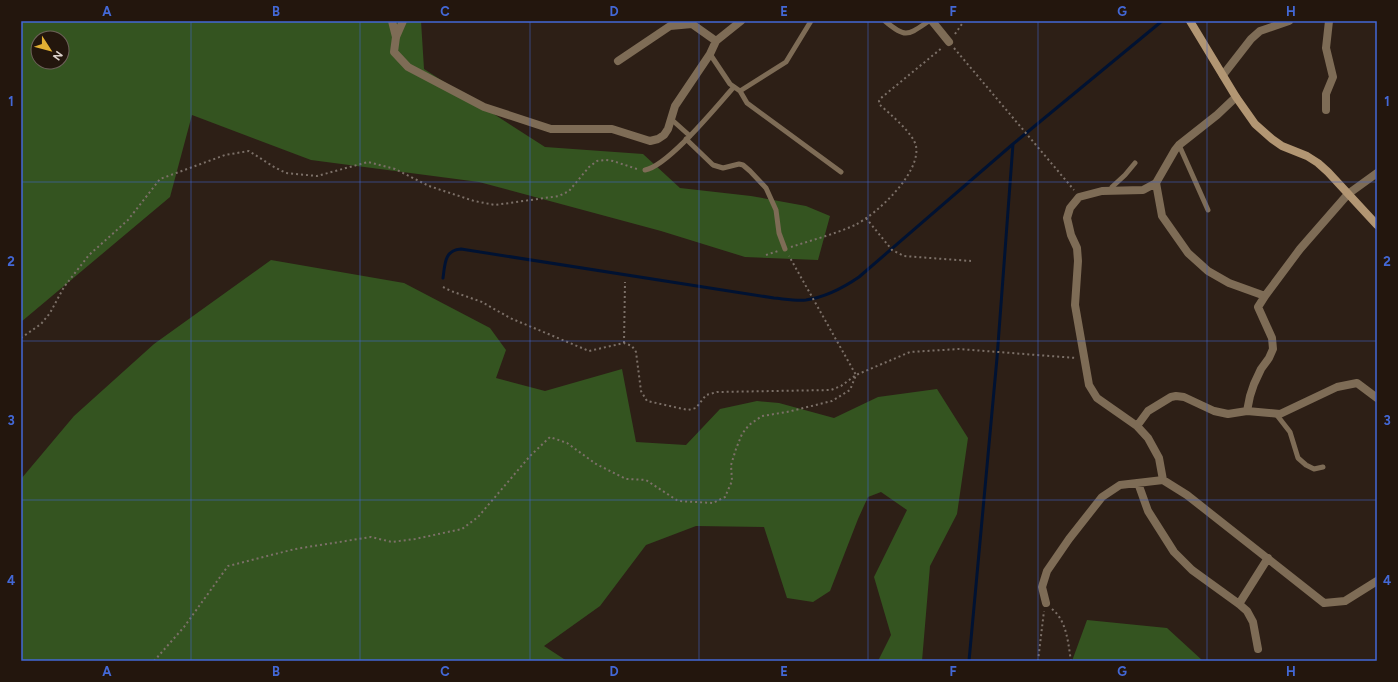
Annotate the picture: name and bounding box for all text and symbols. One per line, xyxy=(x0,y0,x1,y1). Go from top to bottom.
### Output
text: A xyxy=(102,4,112,19)
text: B xyxy=(272,4,280,19)
text: C xyxy=(440,4,450,19)
text: D xyxy=(609,4,619,19)
text: E xyxy=(780,4,788,19)
text: F xyxy=(949,4,957,19)
text: G xyxy=(1117,4,1127,19)
text: H xyxy=(1286,4,1296,19)
north arrow xyxy=(30,30,70,70)
text: N xyxy=(50,48,65,63)
text: 1 xyxy=(8,94,14,109)
text: 1 xyxy=(1384,94,1390,109)
text: 2 xyxy=(7,254,15,269)
text: 2 xyxy=(1383,254,1391,269)
text: 3 xyxy=(7,413,15,428)
text: 3 xyxy=(1383,413,1391,428)
text: 4 xyxy=(7,573,15,588)
text: 4 xyxy=(1383,573,1391,588)
text: A xyxy=(102,664,112,679)
text: B xyxy=(272,664,280,679)
text: C xyxy=(440,664,450,679)
text: D xyxy=(609,664,619,679)
text: E xyxy=(780,664,788,679)
text: F xyxy=(949,664,957,679)
text: G xyxy=(1117,664,1127,679)
text: H xyxy=(1286,664,1296,679)

